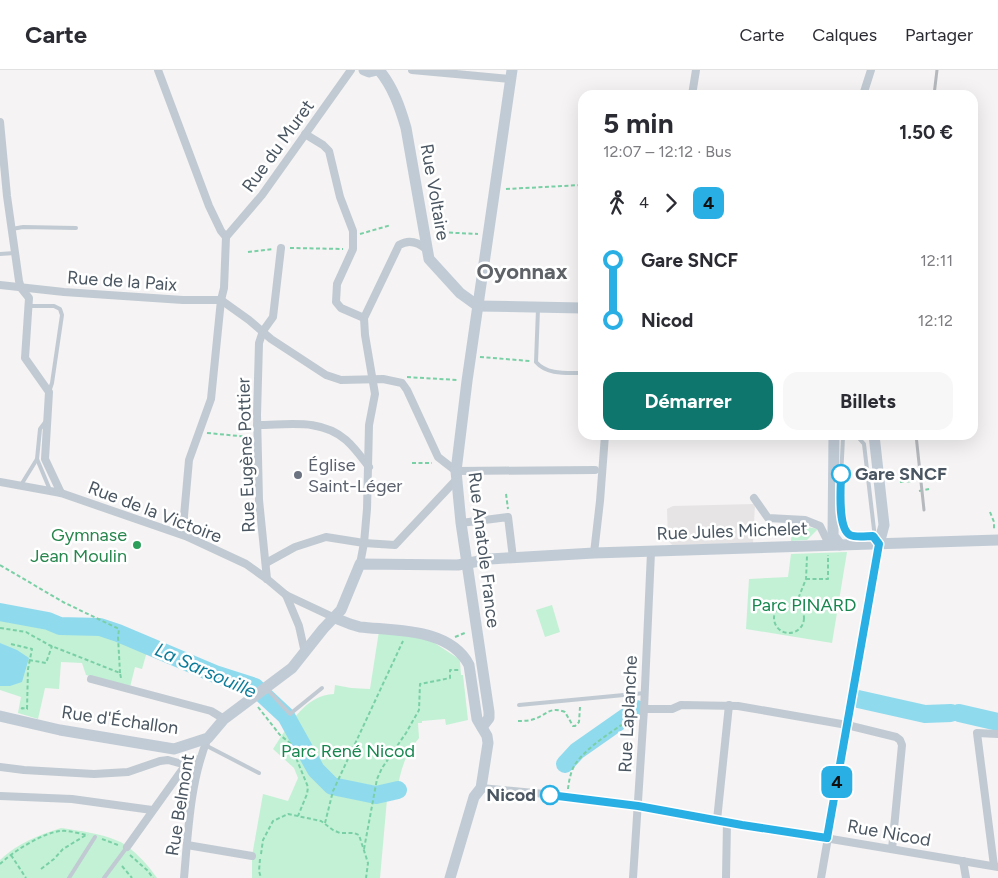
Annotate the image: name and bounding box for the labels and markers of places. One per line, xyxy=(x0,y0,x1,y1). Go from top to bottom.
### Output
place label: Église Saint-Léger xyxy=(308,454,402,497)
place label: Gare SNCF xyxy=(855,463,947,485)
marker: Gare SNCF xyxy=(831,464,851,484)
marker: Église Saint-Léger xyxy=(292,469,304,481)
place label: Gymnase Jean Moulin xyxy=(30,524,127,567)
marker: Gymnase Jean Moulin xyxy=(131,539,143,551)
place label: Nicod xyxy=(486,784,536,806)
marker: Nicod xyxy=(540,785,560,805)

